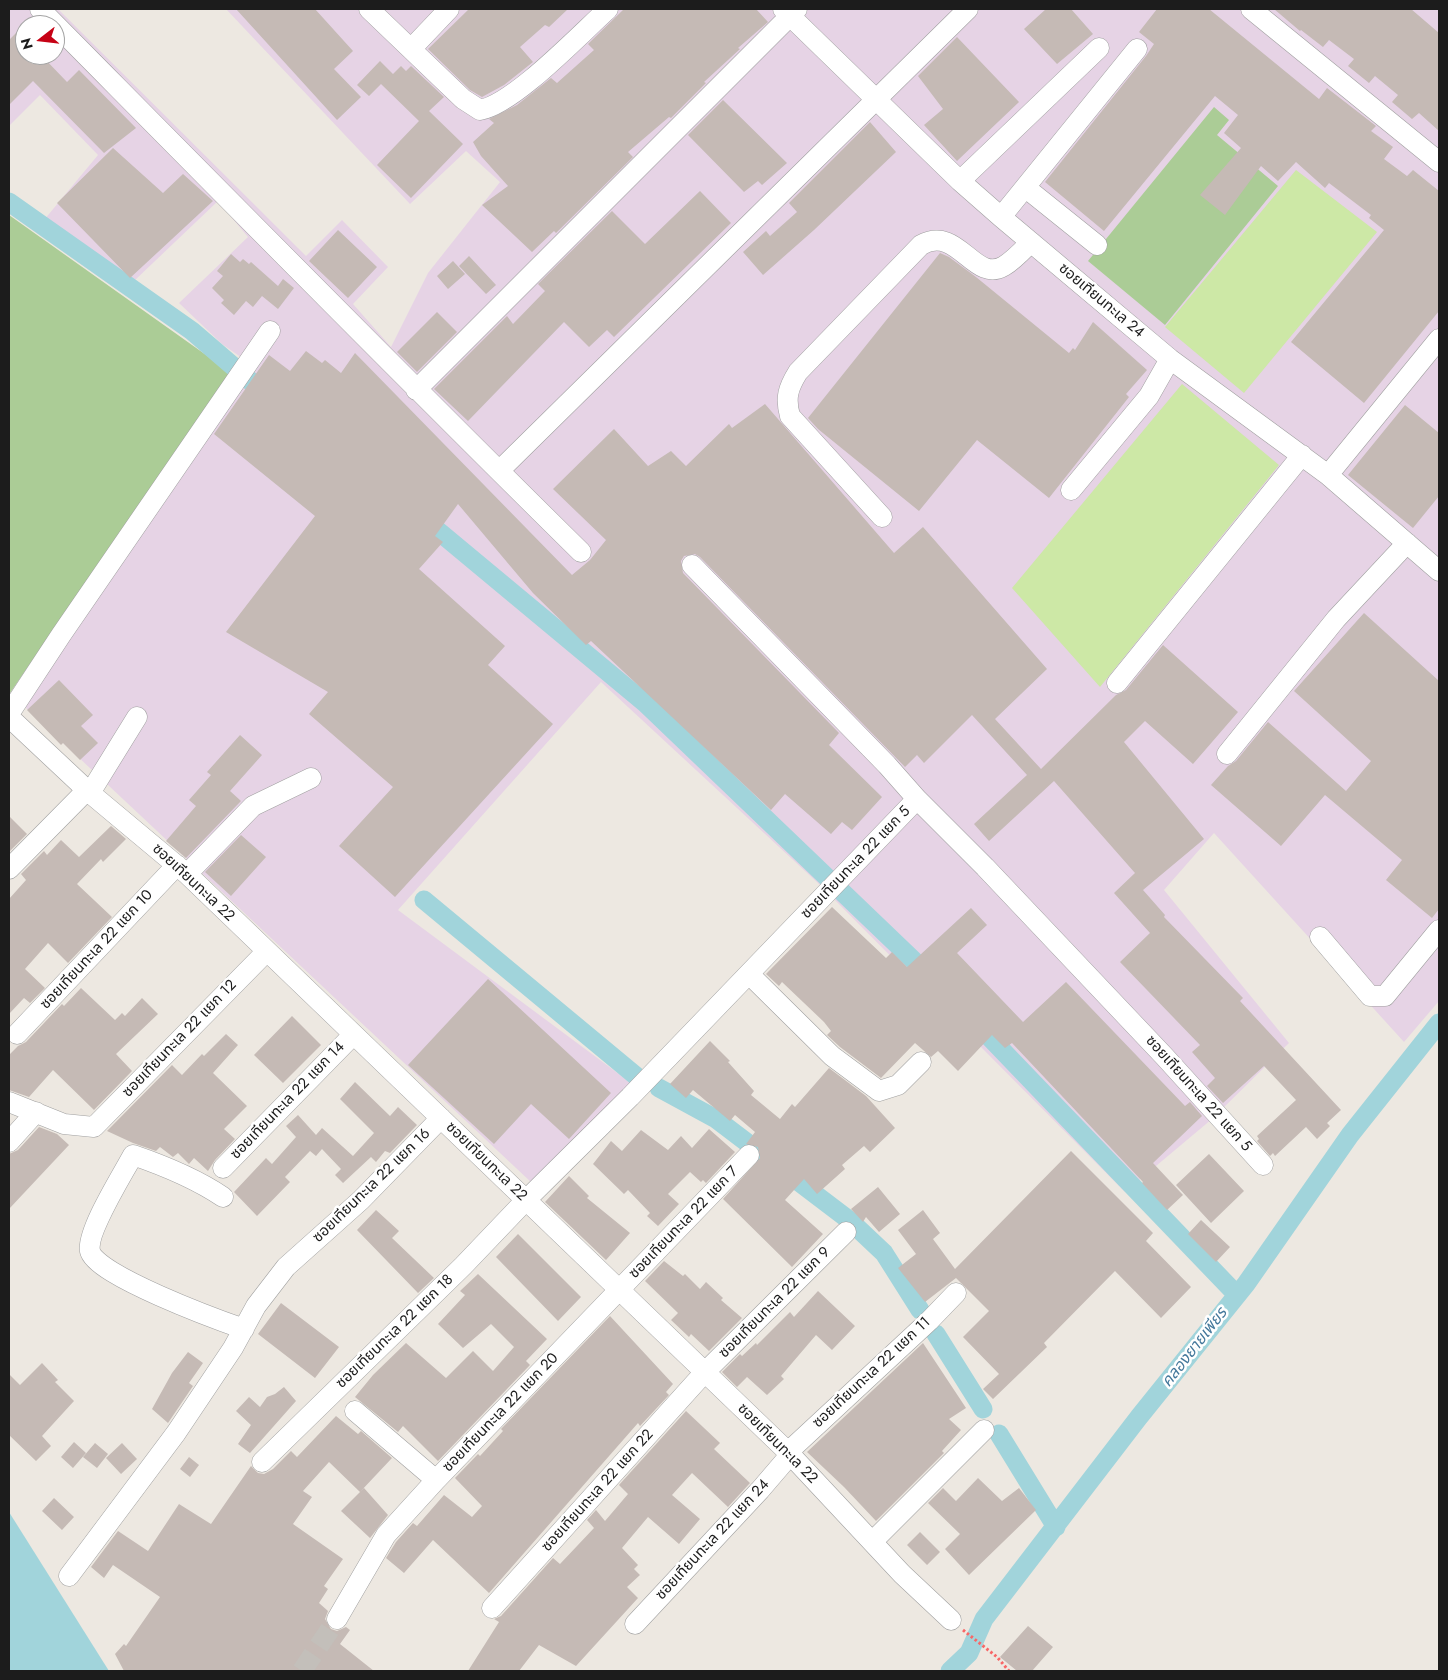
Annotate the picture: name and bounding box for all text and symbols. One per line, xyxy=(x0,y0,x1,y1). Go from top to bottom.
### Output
north arrow xyxy=(15,15,65,65)
text: N xyxy=(15,36,38,52)
street label: ซอยเทียนทะเล 24 xyxy=(1054,260,1148,342)
street label: ซอยเทียนทะเล 22 แยก 5 xyxy=(798,803,914,923)
street label: ซอยเทียนทะเล 22 xyxy=(148,840,238,926)
street label: ซอยเทียนทะเล 22 แยก 10 xyxy=(37,886,157,1014)
street label: ซอยเทียนทะเล 22 แยก 12 xyxy=(119,976,241,1102)
street label: ซอยเทียนทะเล 22 แยก 5 xyxy=(1141,1032,1255,1156)
street label: ซอยเทียนทะเล 22 แยก 14 xyxy=(227,1038,349,1164)
street label: ซอยเทียนทะเล 22 xyxy=(442,1119,530,1205)
street label: ซอยเทียนทะเล 22 แยก 16 xyxy=(309,1125,435,1247)
street label: ซอยเทียนทะเล 22 แยก 7 xyxy=(626,1163,742,1283)
street label: ซอยเทียนทะเล 22 แยก 9 xyxy=(716,1244,834,1362)
street label: ซอยเทียนทะเล 22 แยก 18 xyxy=(333,1271,457,1393)
water label: คลองยายเพียร xyxy=(1158,1305,1232,1391)
street label: ซอยเทียนทะเล 22 แยก 11 xyxy=(809,1314,935,1432)
street label: ซอยเทียนทะเล 22 แยก 20 xyxy=(439,1350,563,1476)
street label: ซอยเทียนทะเล 22 xyxy=(733,1400,821,1488)
street label: ซอยเทียนทะเล 22 แยก 22 xyxy=(538,1426,658,1556)
street label: ซอยเทียนทะเล 22 แยก 24 xyxy=(652,1476,774,1604)

